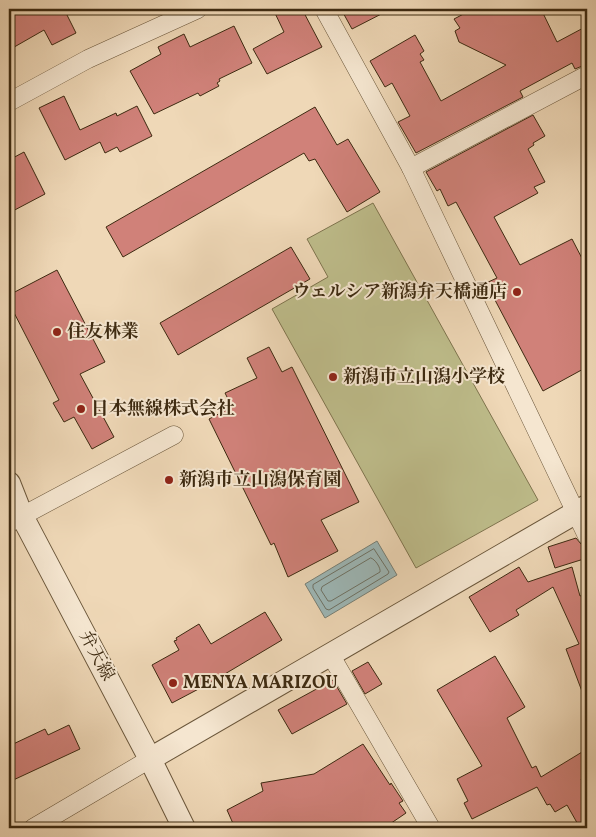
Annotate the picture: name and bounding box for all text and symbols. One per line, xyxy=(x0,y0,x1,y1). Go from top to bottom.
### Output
place label: ウェルシア新潟弁天橋通店 xyxy=(292,280,507,305)
marker: ウェルシア新潟弁天橋通店 xyxy=(511,286,523,298)
place label: 住友林業 xyxy=(67,320,139,345)
marker: 住友林業 xyxy=(51,326,63,338)
place label: 新潟市立山潟小学校 xyxy=(343,365,505,390)
marker: 新潟市立山潟小学校 xyxy=(327,371,339,383)
place label: 日本無線株式会社 xyxy=(91,397,235,422)
marker: 日本無線株式会社 xyxy=(75,403,87,415)
place label: 新潟市立山潟保育園 xyxy=(179,468,341,493)
marker: 新潟市立山潟保育園 xyxy=(163,474,175,486)
street label: 弁天線 xyxy=(72,626,120,686)
place label: MENYA MARIZOU xyxy=(183,671,338,696)
marker: MENYA MARIZOU xyxy=(167,677,179,689)

